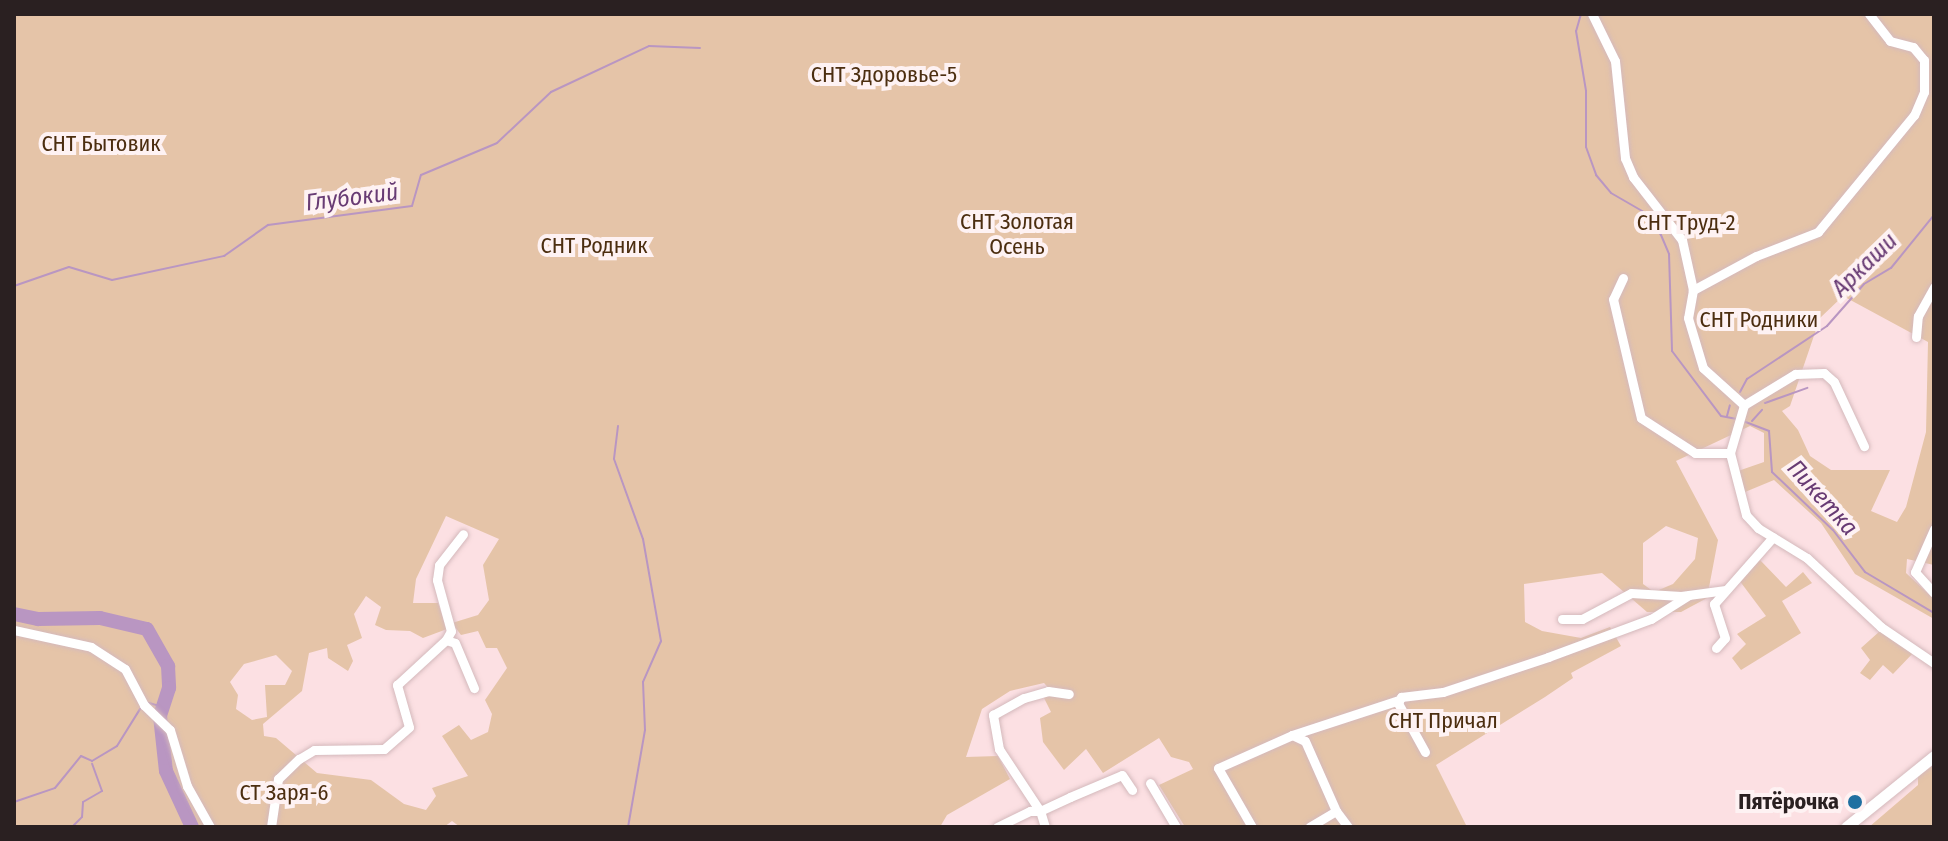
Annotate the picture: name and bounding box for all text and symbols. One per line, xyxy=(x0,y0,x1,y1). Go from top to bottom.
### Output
park label: СНТ Здоровье-5 xyxy=(811,62,957,88)
park label: СНТ Бытовик xyxy=(41,131,161,157)
water label: Глубокий xyxy=(304,178,400,218)
park label: СНТ Золотая Осень xyxy=(960,208,1074,260)
park label: СНТ Труд-2 xyxy=(1637,210,1735,236)
water label: Аркаши xyxy=(1826,227,1904,303)
park label: СНТ Родник xyxy=(540,233,648,259)
park label: СНТ Родники xyxy=(1700,307,1818,333)
water label: Пикетка xyxy=(1781,454,1863,542)
park label: СНТ Причал xyxy=(1388,708,1498,734)
park label: СТ Заря-6 xyxy=(240,780,328,806)
place label: Пятёрочка xyxy=(1738,789,1839,815)
marker: Пятёрочка xyxy=(1846,793,1864,811)

